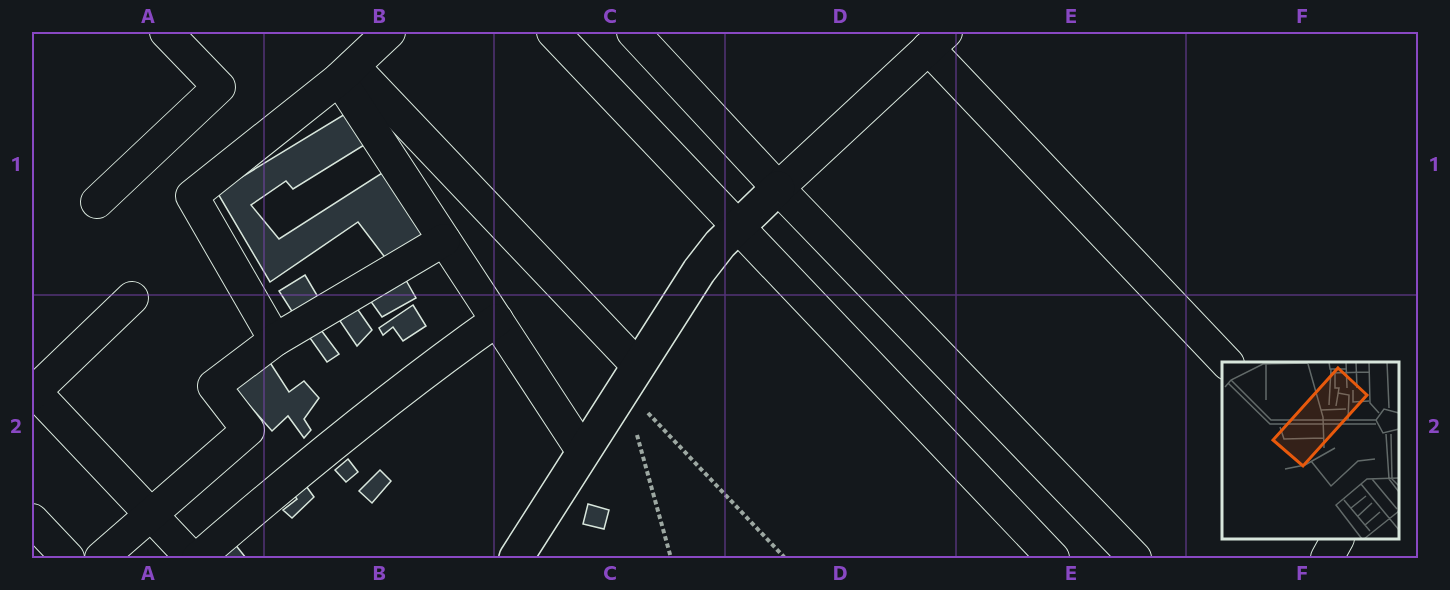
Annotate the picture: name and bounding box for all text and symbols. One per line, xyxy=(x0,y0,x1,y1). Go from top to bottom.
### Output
text: A xyxy=(141,3,155,27)
text: B xyxy=(372,3,386,27)
text: C xyxy=(603,3,617,27)
text: D xyxy=(833,3,847,27)
text: E xyxy=(1065,3,1077,27)
text: F xyxy=(1296,3,1308,27)
text: 1 xyxy=(11,151,21,175)
text: 1 xyxy=(1429,151,1439,175)
inset map xyxy=(1222,362,1399,539)
text: 2 xyxy=(10,413,22,437)
text: 2 xyxy=(1428,413,1440,437)
text: A xyxy=(141,560,155,584)
text: B xyxy=(372,560,386,584)
text: C xyxy=(603,560,617,584)
text: D xyxy=(833,560,847,584)
text: E xyxy=(1065,560,1077,584)
text: F xyxy=(1296,560,1308,584)

